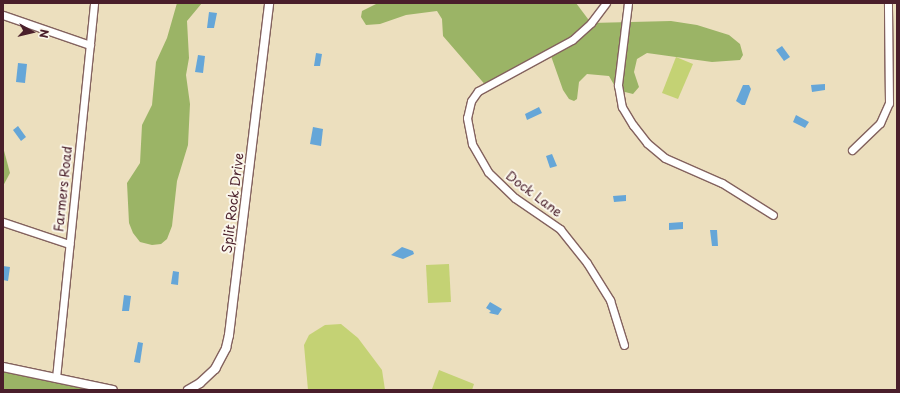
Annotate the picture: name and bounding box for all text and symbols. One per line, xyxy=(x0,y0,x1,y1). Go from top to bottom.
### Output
north arrow xyxy=(12,12,52,52)
text: N xyxy=(35,28,53,39)
street label: Farmers Road xyxy=(51,145,75,233)
street label: Split Rock Drive xyxy=(219,152,247,254)
street label: Dock Lane xyxy=(503,168,565,220)

